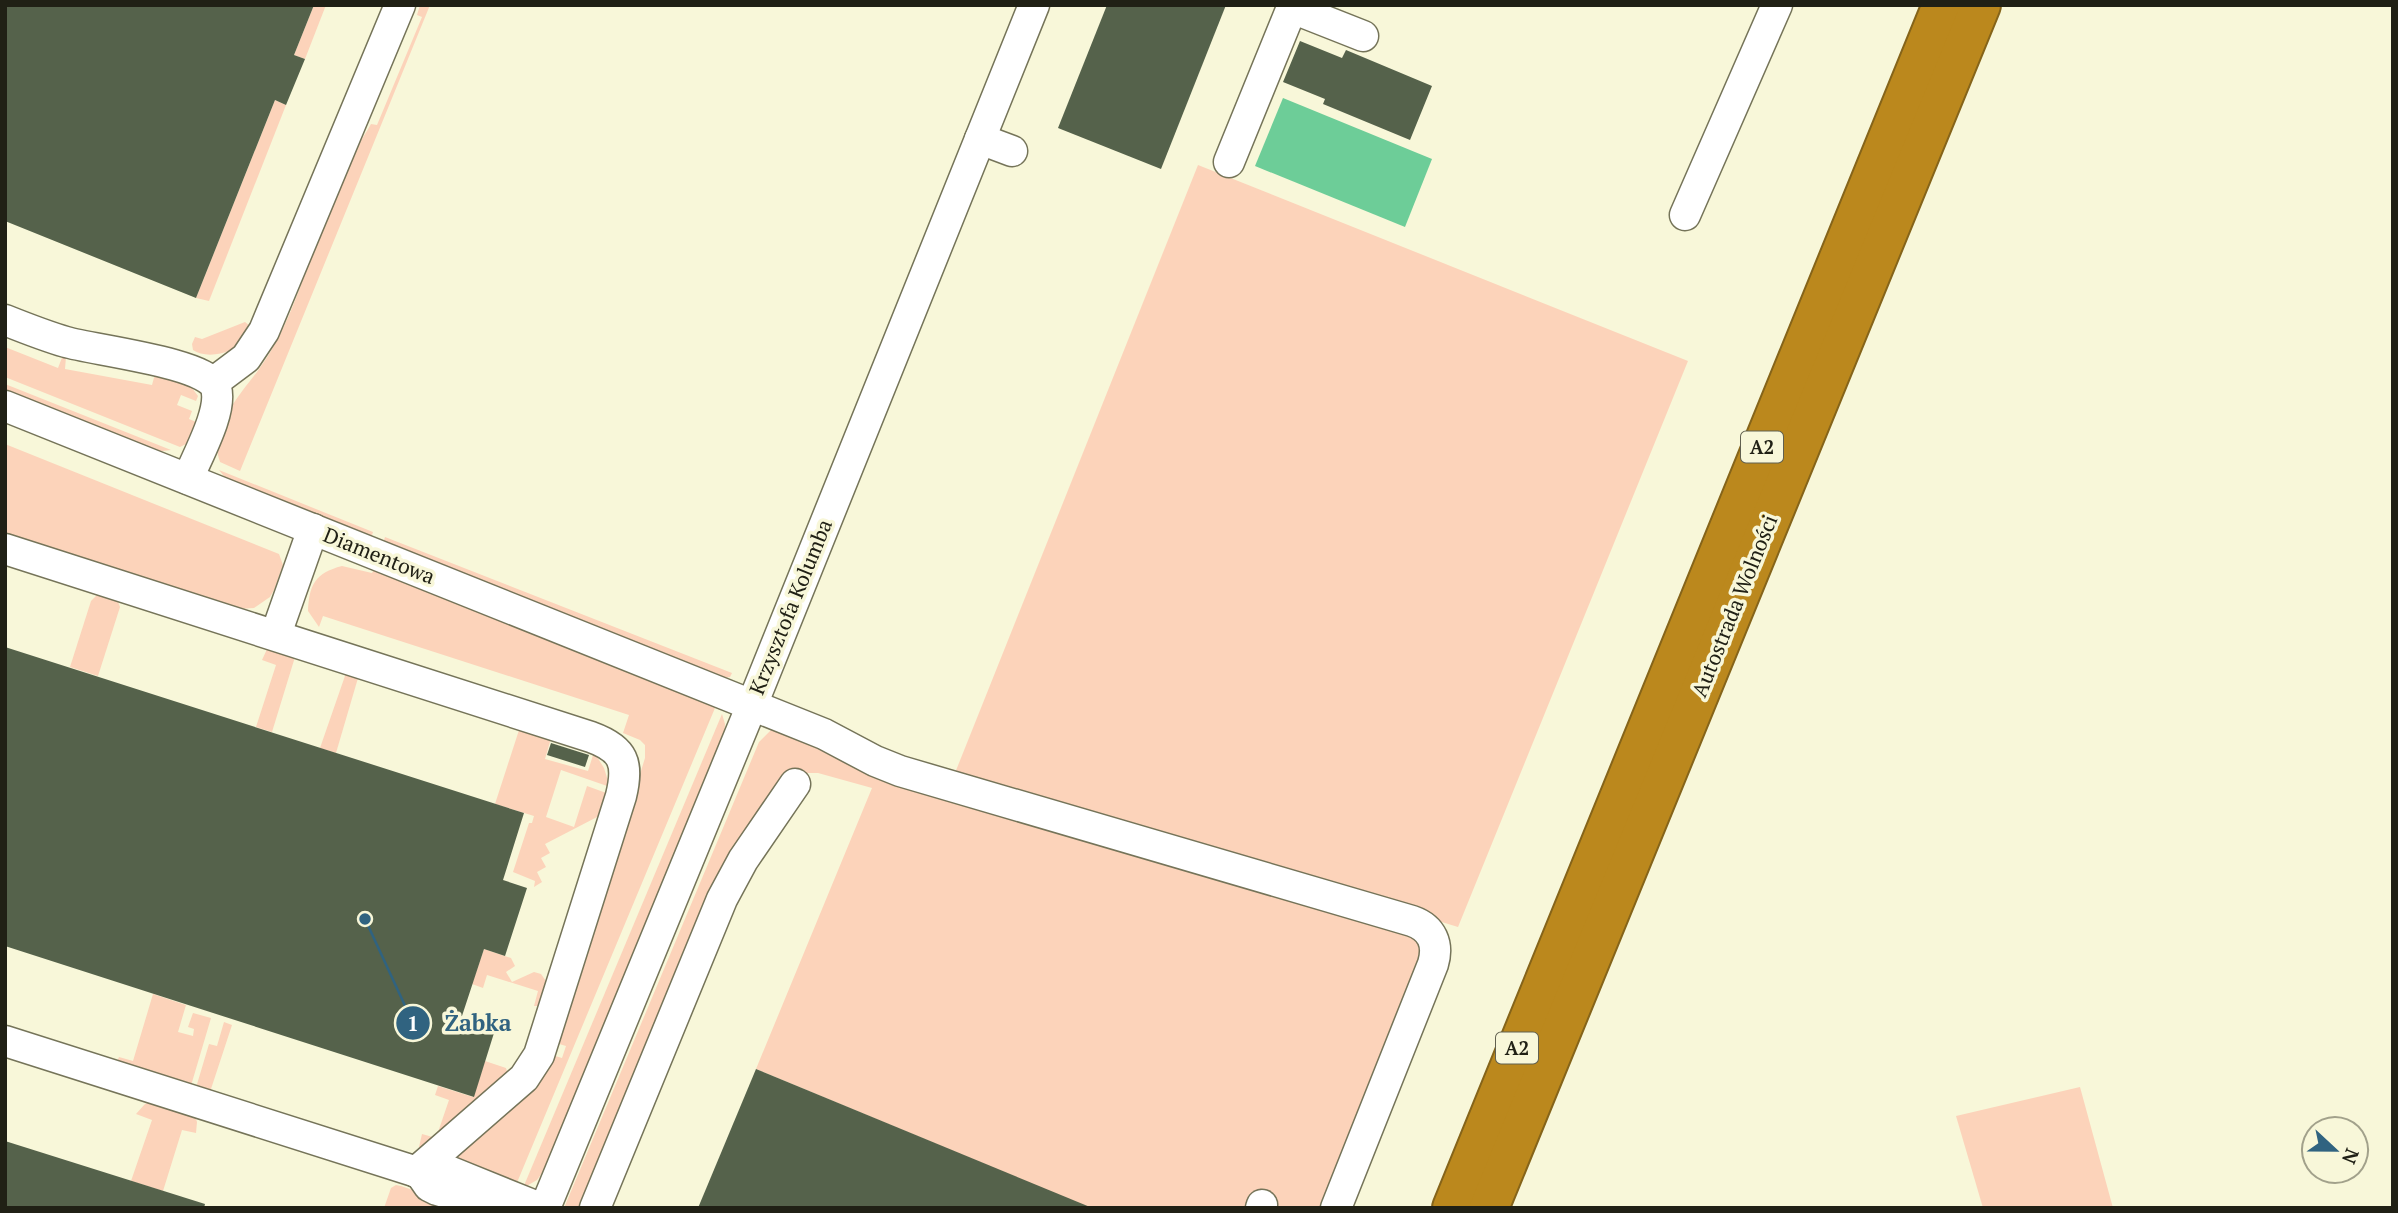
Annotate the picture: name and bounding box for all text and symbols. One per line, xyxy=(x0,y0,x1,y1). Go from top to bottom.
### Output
road number: A2 xyxy=(1741,432,1783,462)
street label: Autostrada Wolności xyxy=(1685,510,1783,701)
street label: Krzysztofa Kolumba xyxy=(742,515,838,698)
street label: Diamentowa xyxy=(319,520,440,590)
callout: Żabka xyxy=(396,1001,526,1045)
text: Żabka xyxy=(444,1007,512,1038)
text: 1 xyxy=(407,1009,419,1037)
road number: A2 xyxy=(1496,1032,1538,1064)
north arrow xyxy=(2300,1115,2370,1185)
text: N xyxy=(2337,1145,2366,1168)

